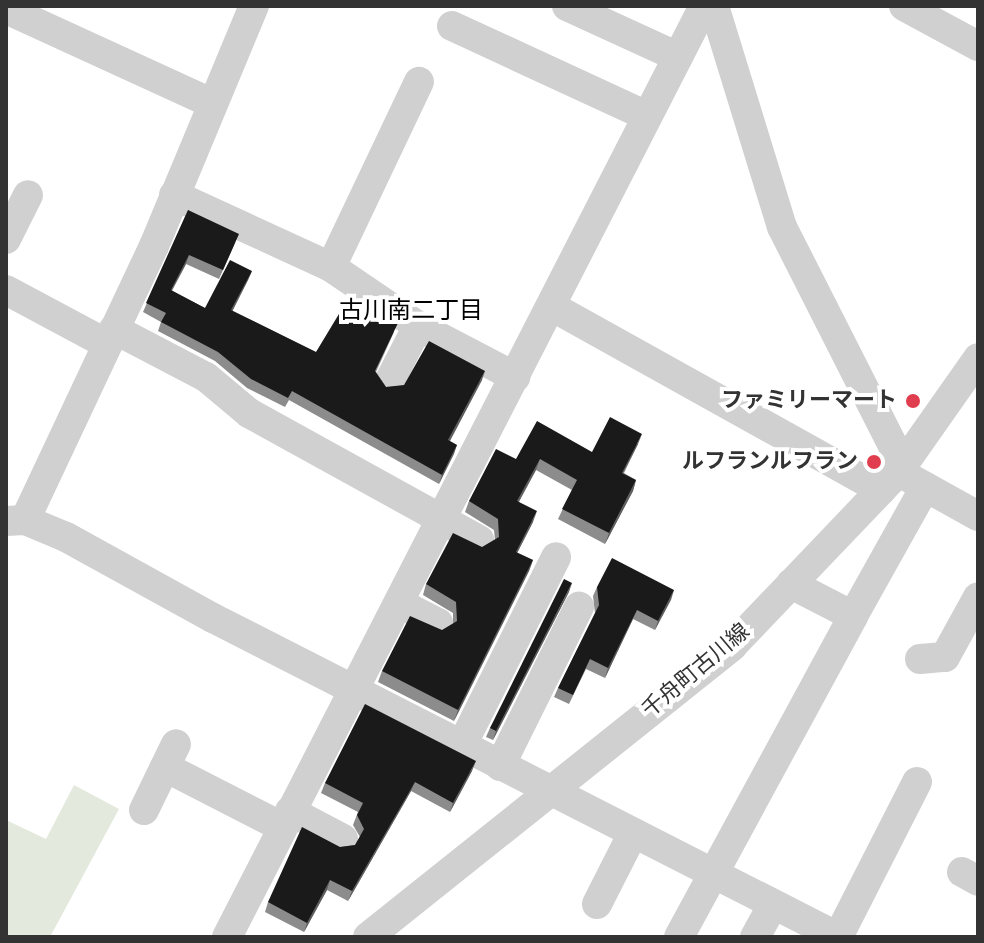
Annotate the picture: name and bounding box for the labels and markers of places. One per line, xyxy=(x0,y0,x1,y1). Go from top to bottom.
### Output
place label: ファミリーマート xyxy=(721,388,897,414)
marker: ファミリーマート xyxy=(904,392,922,410)
place label: ルフランルフラン xyxy=(682,449,858,475)
marker: ルフランルフラン xyxy=(865,453,883,471)

